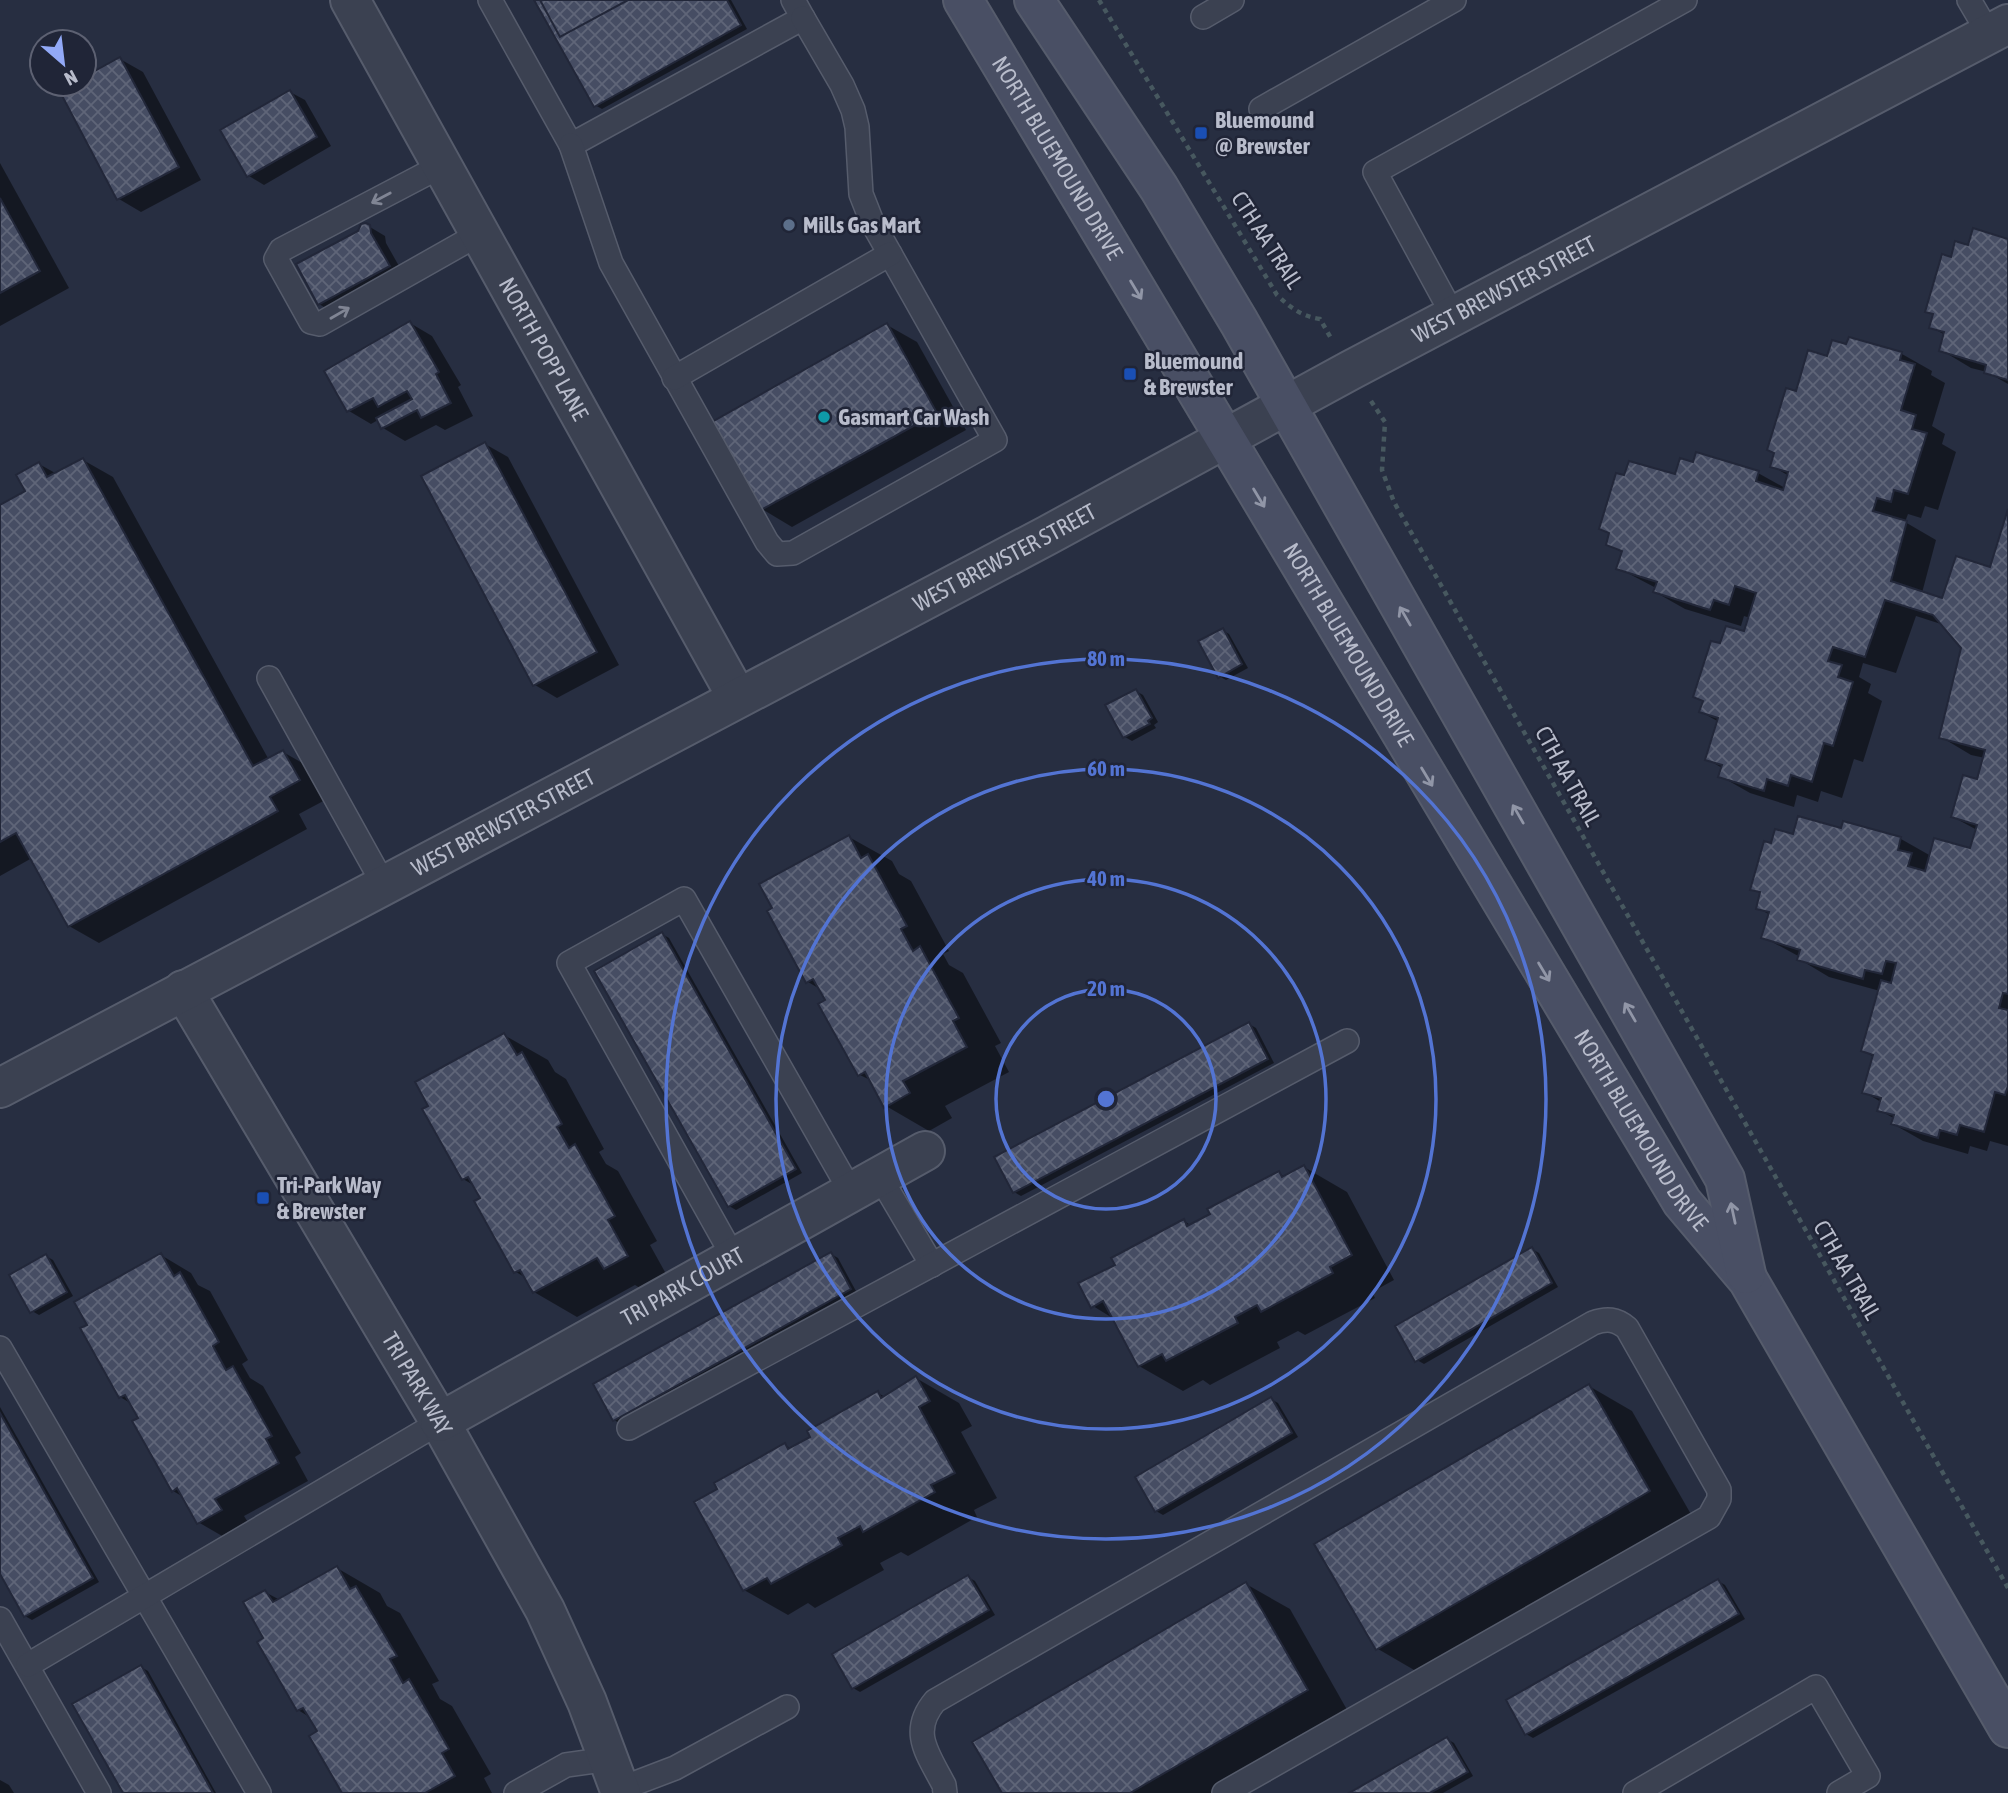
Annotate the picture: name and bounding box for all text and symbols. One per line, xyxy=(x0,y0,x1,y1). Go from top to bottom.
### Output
north arrow xyxy=(28,28,98,98)
street label: NORTH BLUEMOUND DRIVE xyxy=(987,52,1128,264)
text: N xyxy=(61,66,81,90)
place label: Bluemound @ Brewster xyxy=(1215,107,1314,159)
marker: Bluemound @ Brewster xyxy=(1193,125,1209,141)
street label: CTH AA TRAIL xyxy=(1226,187,1308,293)
one-way arrow xyxy=(371,191,392,205)
place label: Mills Gas Mart xyxy=(803,212,921,238)
marker: Mills Gas Mart xyxy=(781,217,797,233)
street label: WEST BREWSTER STREET xyxy=(1408,230,1600,348)
street label: NORTH POPP LANE xyxy=(494,273,594,425)
one-way arrow xyxy=(1129,280,1143,300)
one-way arrow xyxy=(330,306,350,320)
place label: Bluemound & Brewster xyxy=(1144,348,1243,400)
marker: Bluemound & Brewster xyxy=(1122,366,1138,382)
place label: Gasmart Car Wash xyxy=(838,404,990,430)
marker: Gasmart Car Wash xyxy=(816,409,832,425)
one-way arrow xyxy=(1253,487,1267,507)
street label: WEST BREWSTER STREET xyxy=(909,498,1101,617)
street label: NORTH BLUEMOUND DRIVE xyxy=(1278,538,1419,751)
one-way arrow xyxy=(1398,607,1412,627)
text: 80 m xyxy=(1087,646,1125,670)
street label: CTH AA TRAIL xyxy=(1530,721,1606,831)
text: 60 m xyxy=(1087,756,1125,780)
street label: WEST BREWSTER STREET xyxy=(407,763,599,881)
one-way arrow xyxy=(1420,766,1434,786)
one-way arrow xyxy=(1510,804,1524,824)
text: 40 m xyxy=(1086,866,1125,890)
one-way arrow xyxy=(1537,961,1551,981)
text: 20 m xyxy=(1087,976,1125,1000)
one-way arrow xyxy=(1623,1002,1637,1022)
street label: NORTH BLUEMOUND DRIVE xyxy=(1569,1025,1714,1236)
centre of rings xyxy=(1094,1087,1118,1111)
place label: Tri-Park Way & Brewster xyxy=(277,1172,382,1224)
marker: Tri-Park Way & Brewster xyxy=(255,1190,271,1206)
one-way arrow xyxy=(1726,1202,1739,1225)
street label: CTH AA TRAIL xyxy=(1808,1216,1886,1324)
street label: TRI PARK COURT xyxy=(617,1242,749,1331)
street label: TRI PARK WAY xyxy=(377,1328,458,1440)

